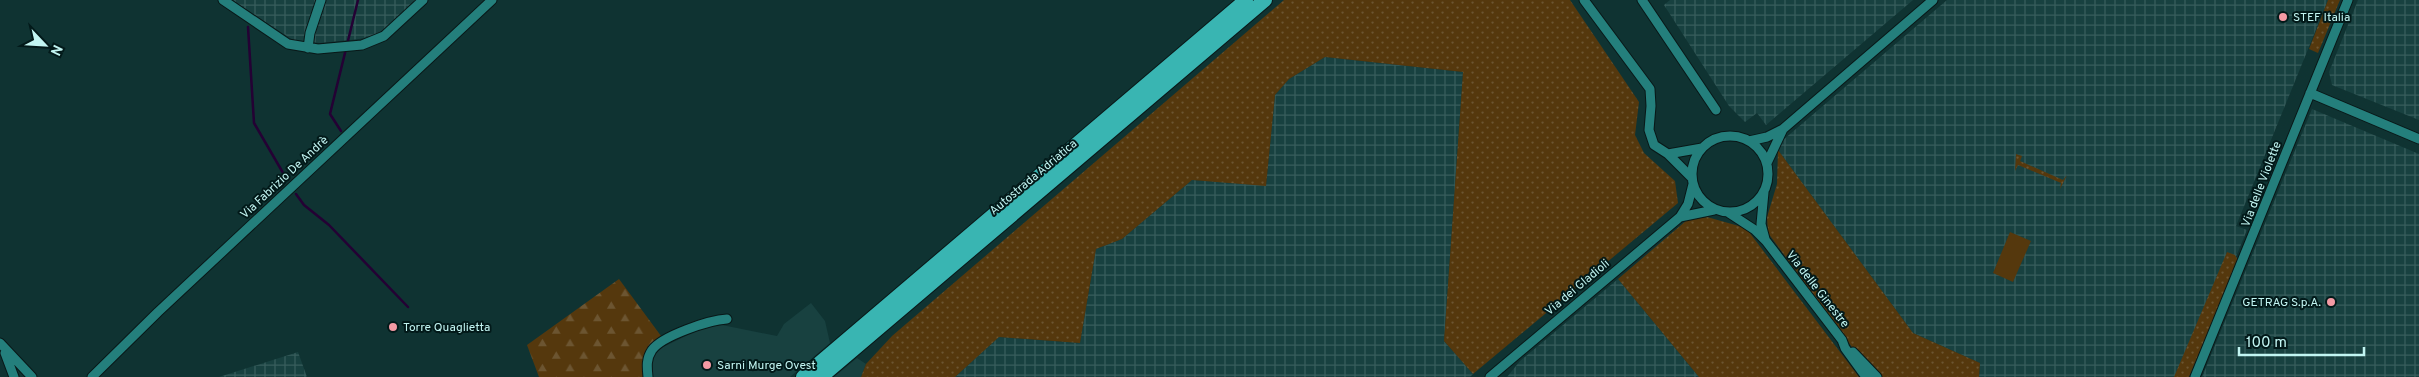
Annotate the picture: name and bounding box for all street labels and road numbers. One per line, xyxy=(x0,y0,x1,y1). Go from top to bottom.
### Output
street label: Via Fabrizio De Andrè xyxy=(237,133,332,223)
street label: Autostrada Adriatica xyxy=(986,136,1081,219)
street label: Via delle Violette xyxy=(2238,139,2286,230)
street label: Via delle Ginestre xyxy=(1782,248,1852,331)
street label: Via dei Gladioli xyxy=(1542,256,1613,319)

